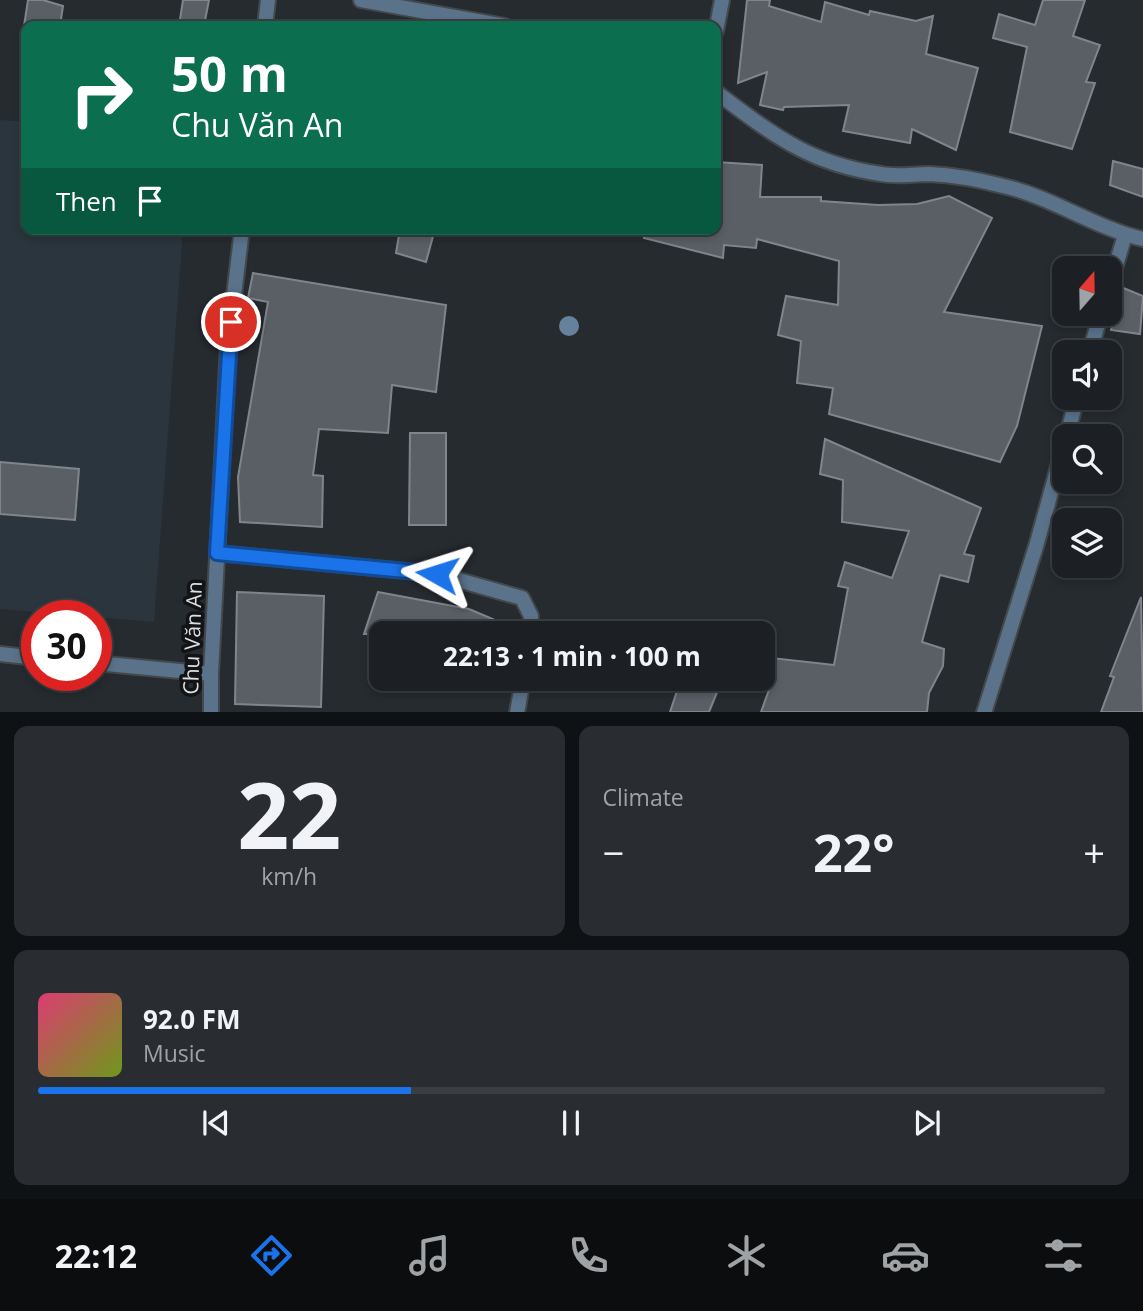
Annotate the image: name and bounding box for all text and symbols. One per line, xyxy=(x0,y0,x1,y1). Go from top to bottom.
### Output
text: 50 m xyxy=(171,40,288,106)
icon: right xyxy=(56,49,147,140)
text: Chu Văn An xyxy=(171,103,343,146)
icon: arrive xyxy=(131,182,169,220)
text: Then xyxy=(56,183,117,219)
north arrow xyxy=(1052,256,1122,326)
map controls xyxy=(1052,256,1122,578)
pin xyxy=(201,292,261,352)
icon: arrive xyxy=(212,303,250,341)
button: sound xyxy=(1052,340,1122,410)
button: search xyxy=(1052,424,1122,494)
button: layers xyxy=(1052,508,1122,578)
position arrow xyxy=(400,537,474,611)
street label: Chu Văn An xyxy=(176,581,208,695)
speed limit sign: 30 xyxy=(21,600,112,691)
text: 22:13 · 1 min · 100 m xyxy=(443,638,701,674)
text: 22 xyxy=(237,752,341,876)
text: Climate xyxy=(603,781,684,813)
text: 22° xyxy=(813,816,895,887)
text: − xyxy=(603,826,624,878)
text: + xyxy=(1083,826,1105,878)
text: km/h xyxy=(261,860,317,892)
text: 92.0 FM xyxy=(143,1001,241,1037)
text: Music xyxy=(143,1037,206,1069)
icon: previous xyxy=(197,1104,235,1142)
icon: pause xyxy=(552,1104,590,1142)
icon: next xyxy=(908,1104,946,1142)
icon: directions xyxy=(247,1231,296,1280)
icon: music xyxy=(405,1231,454,1280)
icon: phone xyxy=(564,1231,613,1280)
icon: climate xyxy=(722,1231,771,1280)
icon: car xyxy=(881,1231,930,1280)
icon: filters xyxy=(1039,1231,1088,1280)
text: 22:12 xyxy=(55,1234,137,1277)

